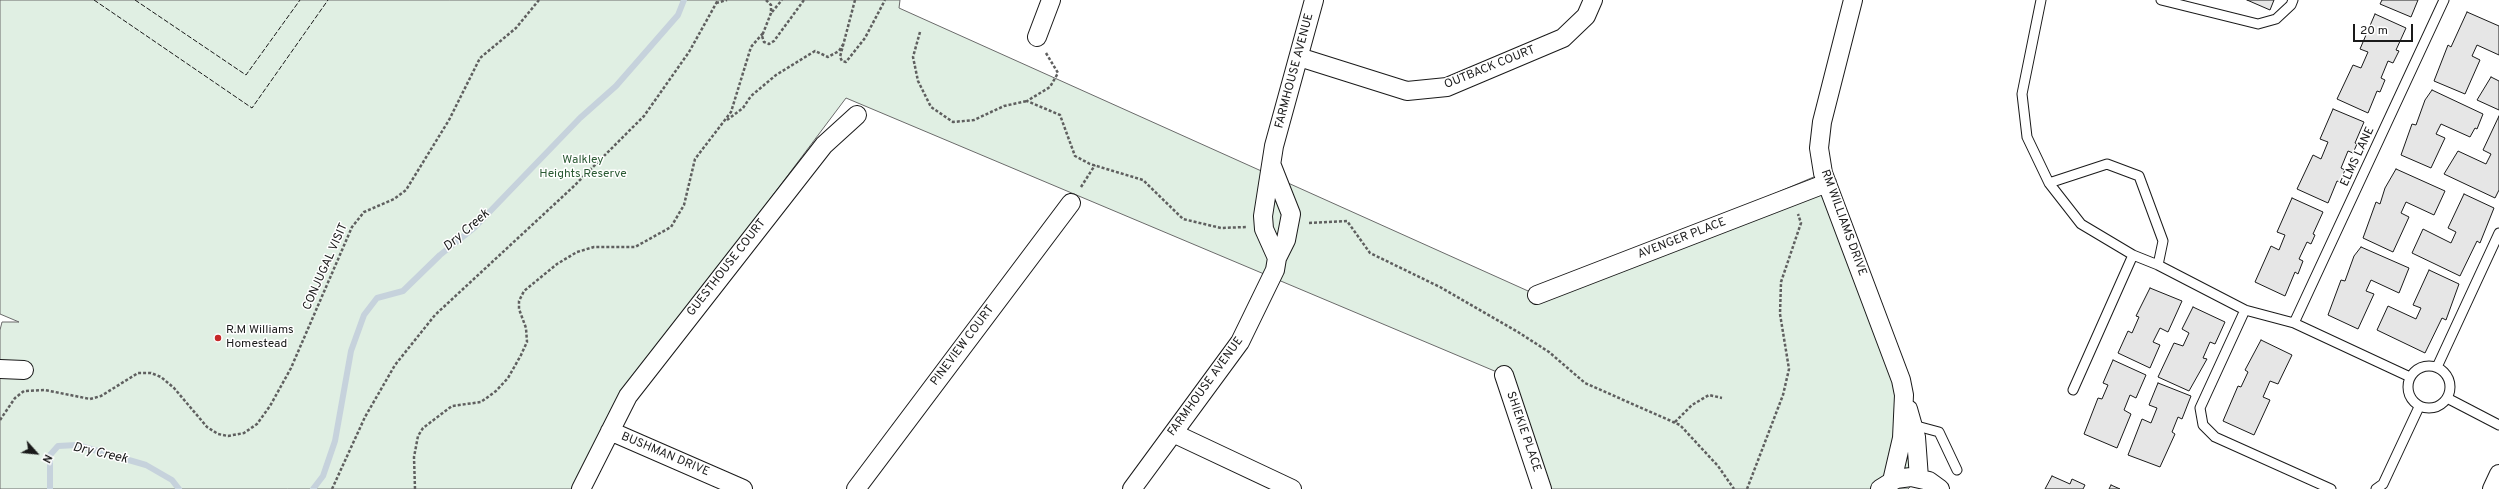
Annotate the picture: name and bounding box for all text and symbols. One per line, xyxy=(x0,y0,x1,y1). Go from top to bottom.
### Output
street label: FARMHOUSE AVENUE xyxy=(1273,12,1317,130)
scale bar xyxy=(2355,16,2415,42)
text: 20 m xyxy=(2360,23,2388,39)
street label: OUTBACK COURT xyxy=(1442,43,1538,93)
street label: ELMS LANE xyxy=(2338,125,2378,189)
park label: Walkley Heights Reserve xyxy=(539,154,627,182)
street label: RM WILLIAMS DRIVE xyxy=(1817,168,1869,278)
water label: Dry Creek xyxy=(441,207,493,255)
street label: AVENGER PLACE xyxy=(1636,216,1728,262)
street label: GUESTHOUSE COURT xyxy=(685,217,769,319)
street label: CONJUGAL VISIT xyxy=(300,221,352,313)
street label: PINEVIEW COURT xyxy=(928,303,998,389)
place label: R.M Williams Homestead xyxy=(226,324,294,352)
marker: R.M Williams Homestead xyxy=(213,333,223,343)
street label: FARMHOUSE AVENUE xyxy=(1165,335,1247,439)
street label: SHIEKIE PLACE xyxy=(1502,390,1544,474)
street label: BUSHMAN DRIVE xyxy=(619,430,711,480)
north arrow xyxy=(16,433,56,473)
water label: Dry Creek xyxy=(71,440,129,468)
text: N xyxy=(39,452,55,465)

